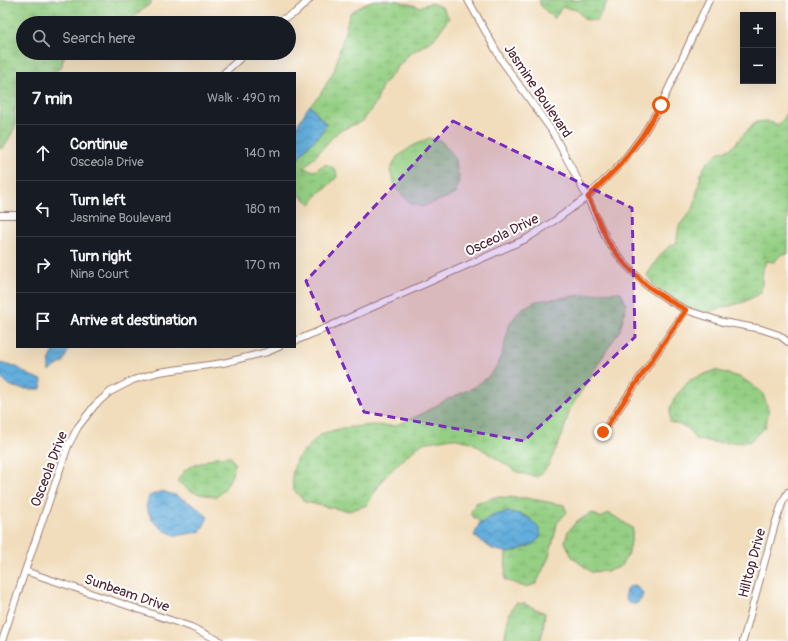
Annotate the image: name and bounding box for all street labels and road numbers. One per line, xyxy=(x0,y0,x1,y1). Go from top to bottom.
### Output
street label: Jasmine Boulevard xyxy=(500,41,576,141)
street label: Osceola Drive xyxy=(463,210,542,260)
street label: Osceola Drive xyxy=(27,429,71,509)
street label: Hilltop Drive xyxy=(735,526,769,599)
street label: Sunbeam Drive xyxy=(82,571,172,616)

